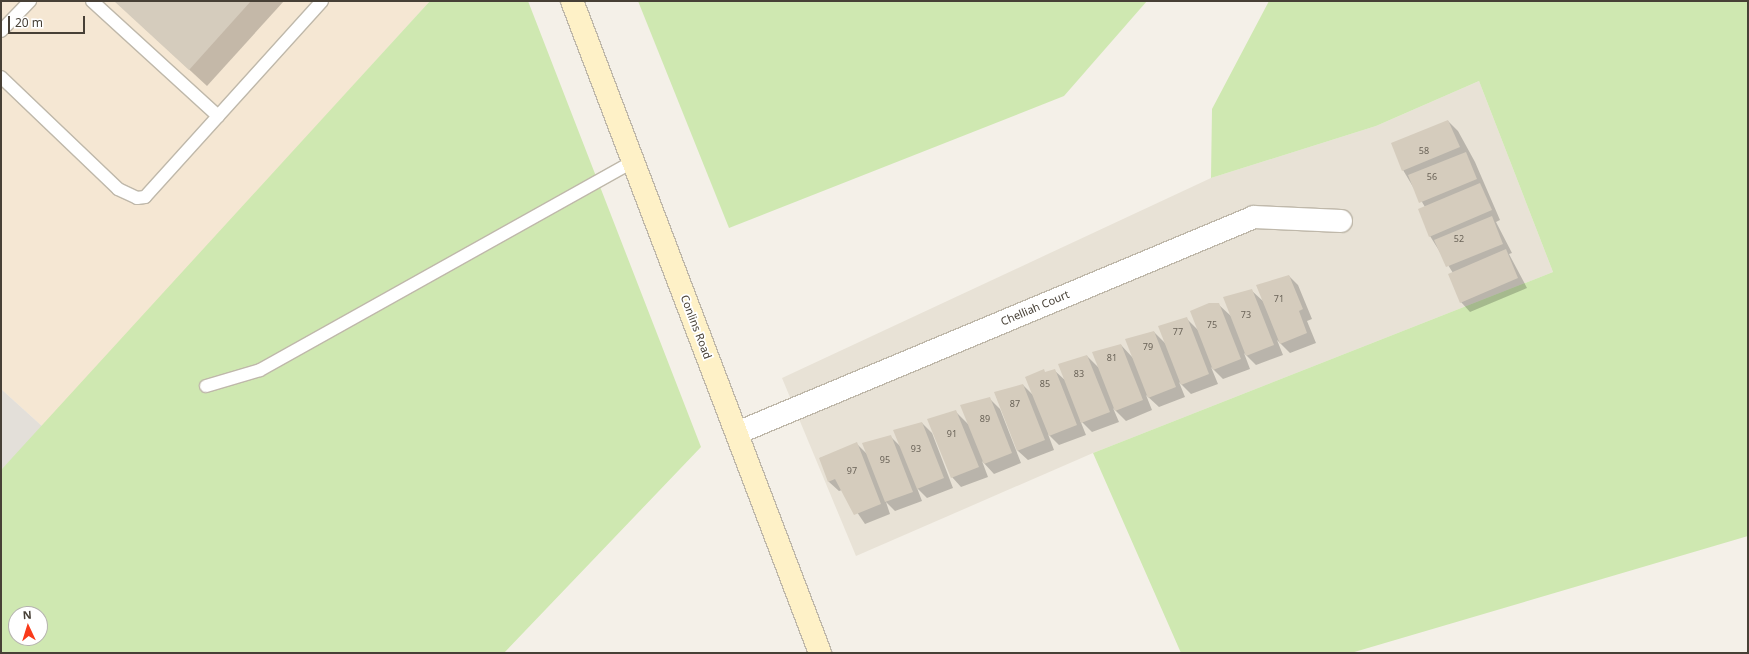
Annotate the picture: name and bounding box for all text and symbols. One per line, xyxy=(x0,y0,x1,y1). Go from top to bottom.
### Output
scale bar xyxy=(10,8,87,34)
text: 20 m xyxy=(15,14,43,31)
house number: 58 xyxy=(1419,146,1429,156)
house number: 56 xyxy=(1427,172,1437,182)
house number: 52 xyxy=(1454,234,1464,244)
street label: Chelliah Court xyxy=(999,288,1071,328)
street label: Conlins Road xyxy=(678,293,714,361)
house number: 71 xyxy=(1274,294,1284,304)
house number: 73 xyxy=(1241,310,1251,320)
house number: 75 xyxy=(1207,320,1217,330)
house number: 77 xyxy=(1173,327,1183,337)
house number: 79 xyxy=(1143,342,1153,352)
house number: 81 xyxy=(1107,353,1117,363)
house number: 83 xyxy=(1074,369,1084,379)
house number: 85 xyxy=(1040,379,1050,389)
house number: 87 xyxy=(1010,399,1020,409)
house number: 89 xyxy=(980,414,990,424)
house number: 91 xyxy=(947,429,957,439)
house number: 93 xyxy=(911,444,921,454)
house number: 95 xyxy=(880,455,890,465)
house number: 97 xyxy=(847,466,857,476)
north arrow xyxy=(8,606,48,646)
text: N xyxy=(22,607,32,622)

